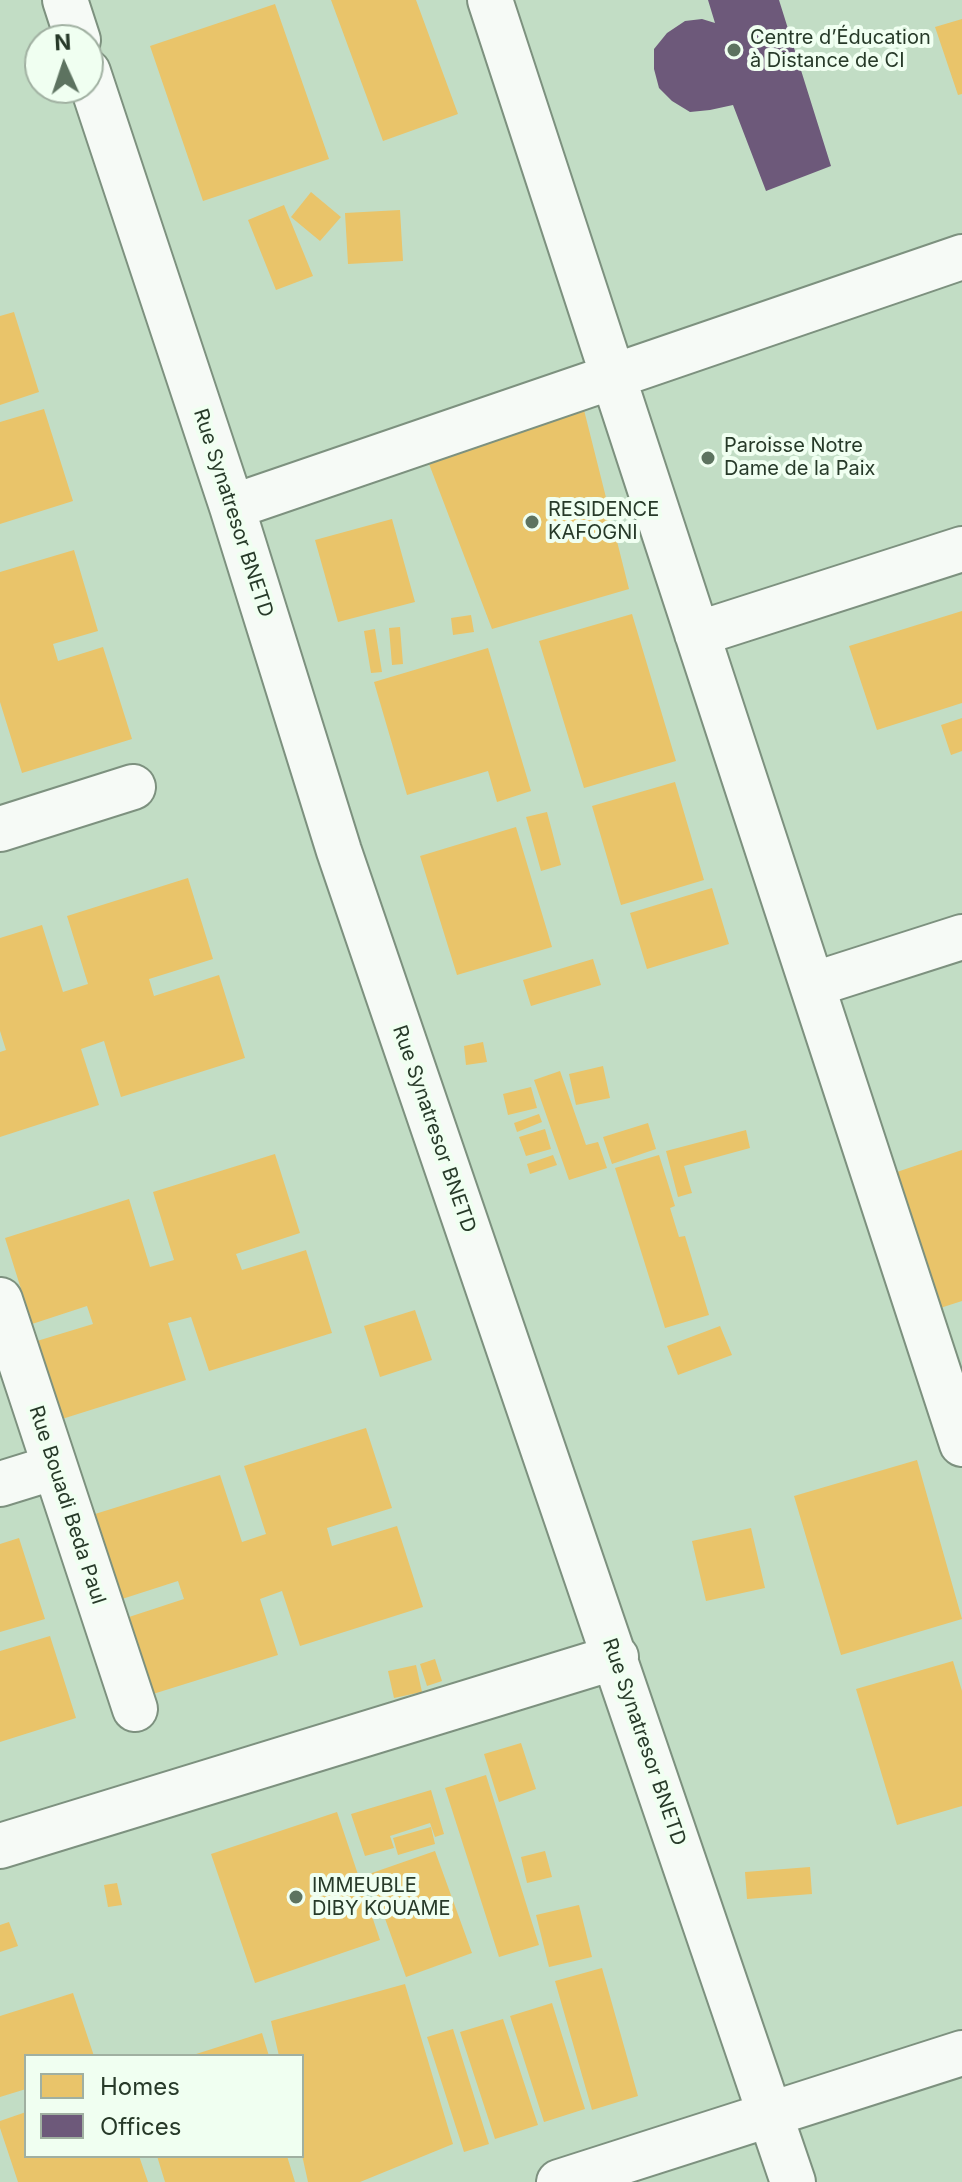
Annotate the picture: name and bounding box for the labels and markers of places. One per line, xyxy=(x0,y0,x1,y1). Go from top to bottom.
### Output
place label: Centre d’Éducation à Distance de CI xyxy=(750,26,931,73)
marker: Centre d’Éducation à Distance de CI xyxy=(725,41,743,59)
place label: Paroisse Notre Dame de la Paix xyxy=(724,434,875,481)
marker: Paroisse Notre Dame de la Paix xyxy=(699,449,717,467)
place label: RESIDENCE KAFOGNI xyxy=(548,498,659,545)
marker: RESIDENCE KAFOGNI xyxy=(523,513,541,531)
place label: IMMEUBLE DIBY KOUAME xyxy=(312,1874,451,1921)
marker: IMMEUBLE DIBY KOUAME xyxy=(287,1888,305,1906)

